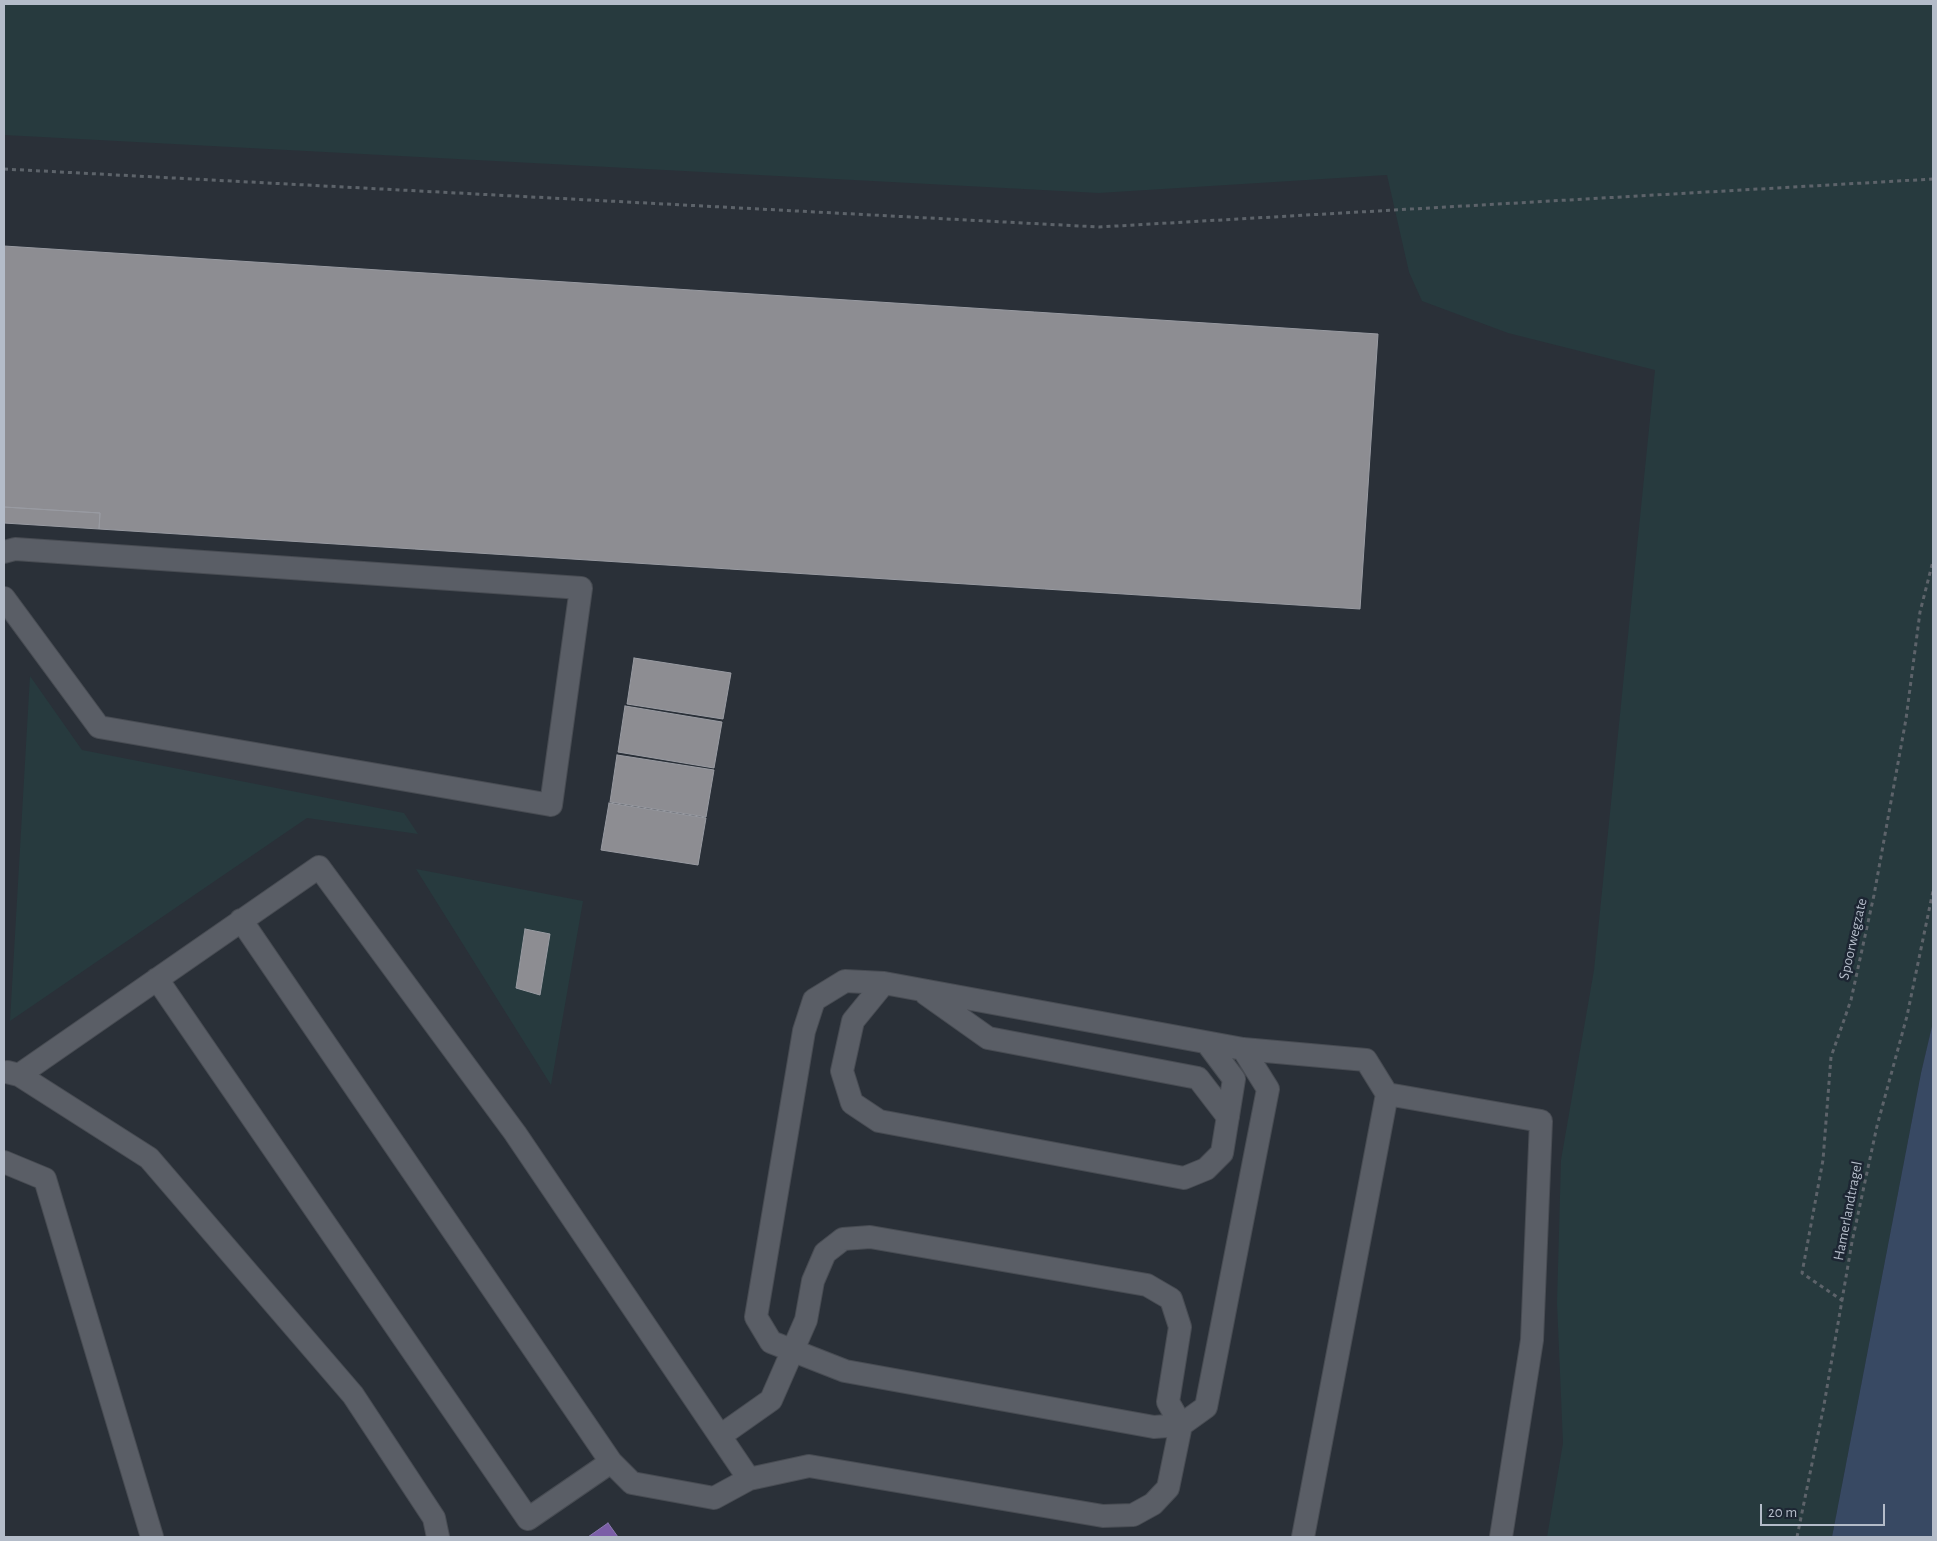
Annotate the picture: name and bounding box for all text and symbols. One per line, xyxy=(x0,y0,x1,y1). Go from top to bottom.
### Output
street label: Spoorwegzate xyxy=(1835,897,1871,981)
street label: Hamerlandtragel xyxy=(1830,1160,1866,1262)
scale bar xyxy=(1762,1494,1887,1526)
text: 20 m xyxy=(1768,1505,1797,1520)

